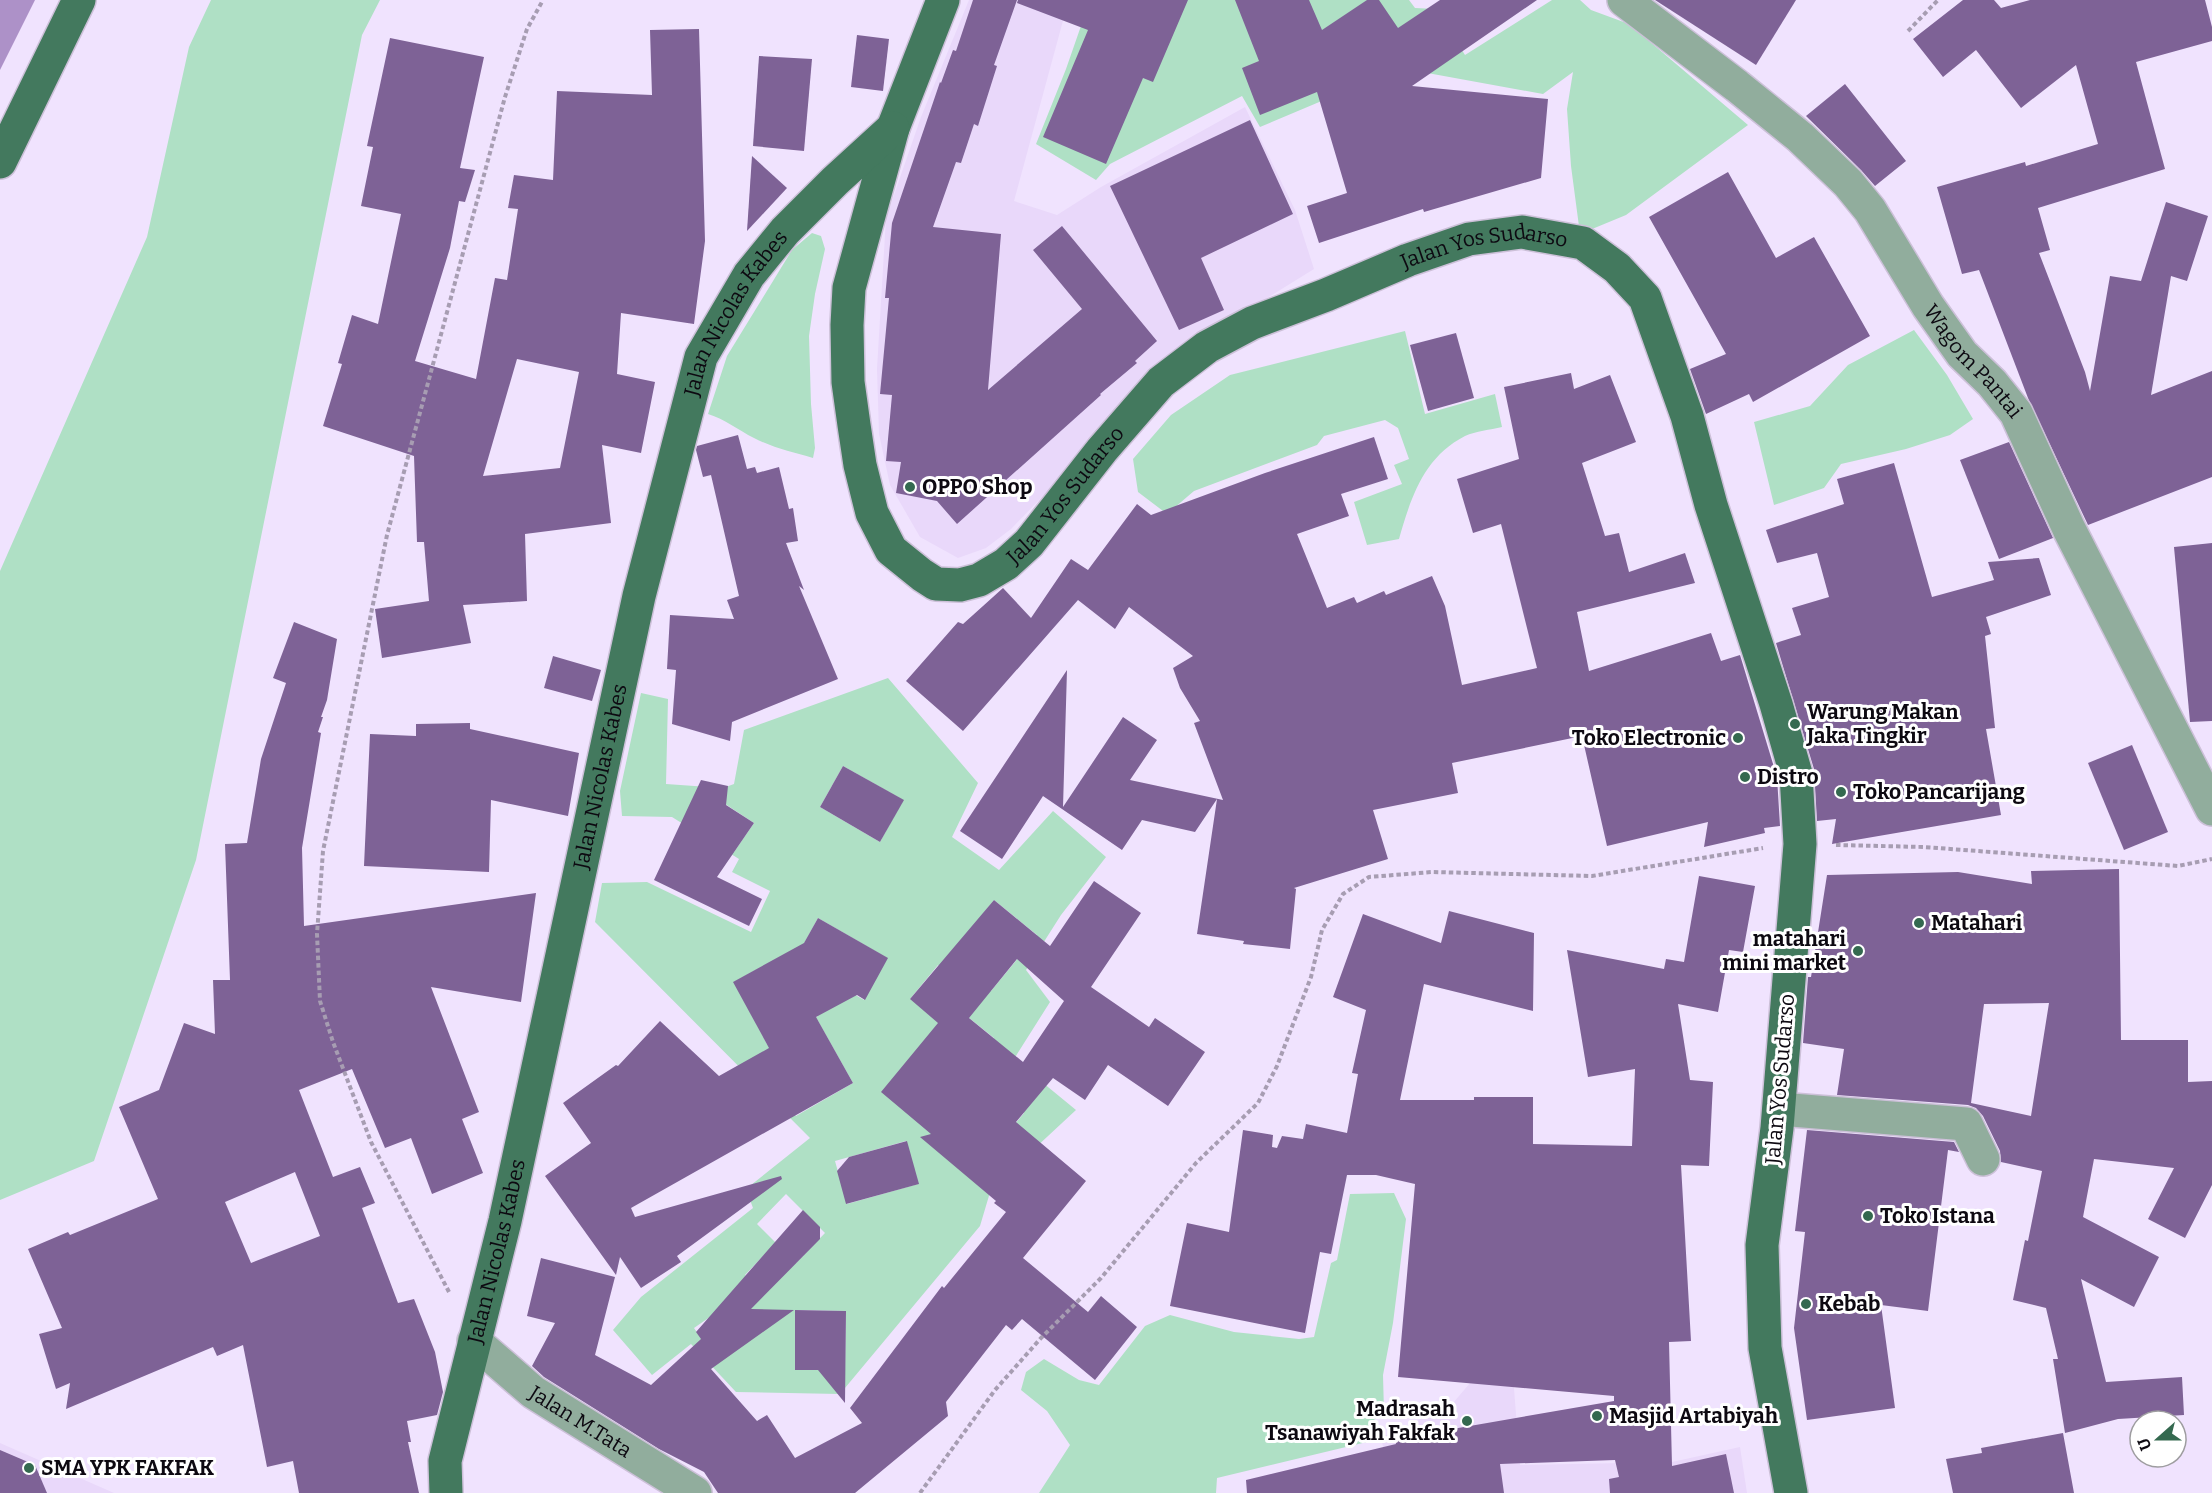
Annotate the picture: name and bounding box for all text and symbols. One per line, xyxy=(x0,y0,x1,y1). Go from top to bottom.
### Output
street label: Jalan Yos Sudarso xyxy=(1396,219,1570,275)
street label: Jalan Nicolas Kabes xyxy=(678,225,793,400)
street label: Wagom Pantai xyxy=(1918,299,2028,423)
street label: Jalan Yos Sudarso xyxy=(1001,421,1130,571)
place label: OPPO Shop xyxy=(922,474,1033,500)
marker: OPPO Shop xyxy=(903,480,917,494)
street label: Jalan Nicolas Kabes xyxy=(568,681,633,873)
place label: Warung Makan Jaka Tingkir xyxy=(1806,699,1959,749)
marker: Warung Makan Jaka Tingkir xyxy=(1788,717,1802,731)
place label: Toko Electronic xyxy=(1572,725,1726,751)
marker: Toko Electronic xyxy=(1731,731,1745,745)
place label: Distro xyxy=(1757,764,1819,790)
marker: Distro xyxy=(1738,770,1752,784)
place label: Toko Pancarijang xyxy=(1853,779,2025,805)
marker: Toko Pancarijang xyxy=(1834,785,1848,799)
place label: Matahari xyxy=(1931,910,2023,936)
marker: Matahari xyxy=(1912,916,1926,930)
place label: matahari mini market xyxy=(1722,926,1847,976)
marker: matahari mini market xyxy=(1851,944,1865,958)
street label: Jalan Yos Sudarso xyxy=(1760,993,1800,1166)
street label: Jalan Nicolas Kabes xyxy=(462,1157,531,1347)
place label: Toko Istana xyxy=(1880,1203,1995,1229)
marker: Toko Istana xyxy=(1861,1209,1875,1223)
place label: Kebab xyxy=(1818,1291,1880,1317)
marker: Kebab xyxy=(1799,1297,1813,1311)
street label: Jalan M.Tata xyxy=(524,1379,637,1464)
place label: Madrasah Tsanawiyah Fakfak xyxy=(1265,1396,1456,1446)
place label: Masjid Artabiyah xyxy=(1609,1403,1779,1429)
marker: Masjid Artabiyah xyxy=(1590,1409,1604,1423)
north arrow xyxy=(2128,1409,2188,1469)
marker: Madrasah Tsanawiyah Fakfak xyxy=(1460,1414,1474,1428)
text: U xyxy=(2133,1435,2155,1453)
place label: SMA YPK FAKFAK xyxy=(41,1455,214,1481)
marker: SMA YPK FAKFAK xyxy=(22,1461,36,1475)

